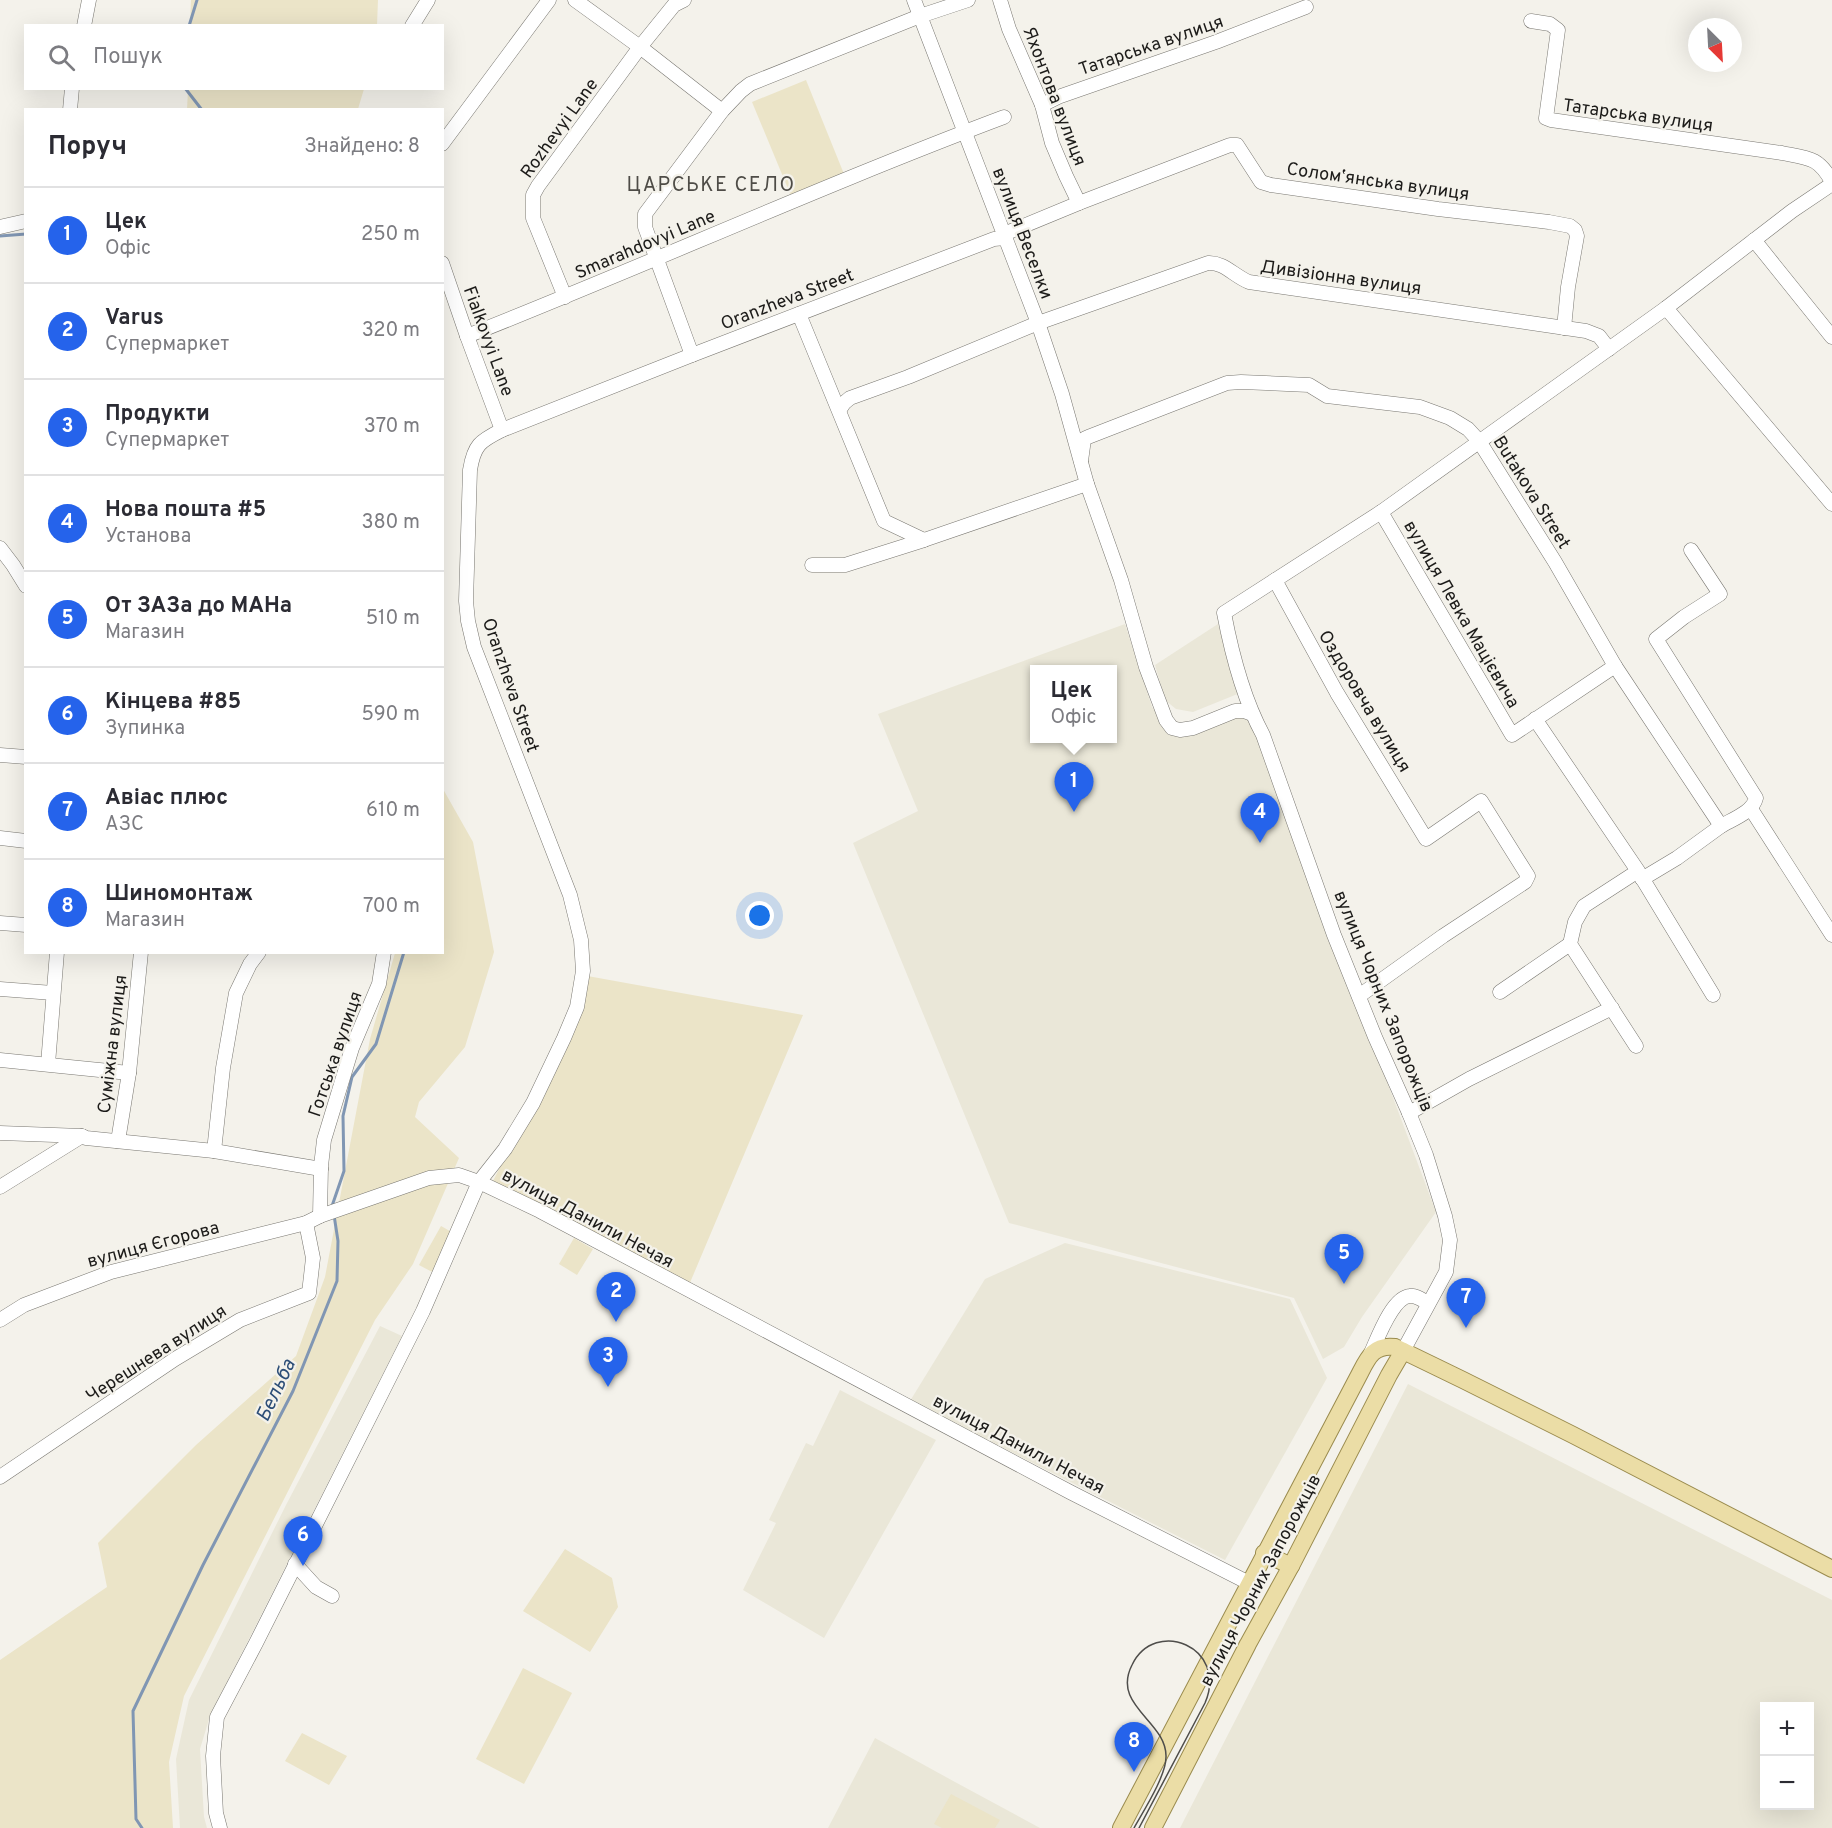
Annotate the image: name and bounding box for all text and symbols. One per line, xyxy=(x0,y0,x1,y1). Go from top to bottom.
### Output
street label: Татарська вулиця xyxy=(1076,11,1227,82)
north arrow xyxy=(1688,18,1742,72)
search box xyxy=(24,24,444,90)
street label: Яхонтова вулиця xyxy=(1017,24,1091,169)
icon: search xyxy=(45,41,78,74)
text: Пошук xyxy=(93,44,163,71)
street label: Rozhevyi Lane xyxy=(516,74,604,183)
street label: Татарська вулиця xyxy=(1561,95,1714,138)
text: Поруч xyxy=(48,131,127,164)
text: Знайдено: 8 xyxy=(304,134,420,160)
street label: Соломʼянська вулиця xyxy=(1285,158,1471,207)
street label: вулиця Веселки xyxy=(986,165,1057,303)
district label: ЦАРСЬКЕ СЕЛО xyxy=(626,173,796,199)
street label: Smarahdovyi Lane xyxy=(572,205,719,285)
text: Цек xyxy=(105,209,147,236)
text: 1 xyxy=(64,222,72,248)
text: 250 m xyxy=(361,222,420,248)
text: Офіс xyxy=(105,236,151,262)
street label: Дивізіонна вулиця xyxy=(1259,256,1423,301)
street label: Oranzheva Street xyxy=(718,264,857,336)
street label: Fialkovyi Lane xyxy=(457,283,518,400)
text: Varus xyxy=(105,305,164,332)
text: 2 xyxy=(61,318,74,344)
text: 320 m xyxy=(362,318,420,344)
text: Супермаркет xyxy=(105,332,229,358)
text: Продукти xyxy=(105,401,210,428)
text: 3 xyxy=(62,414,74,440)
text: 370 m xyxy=(364,414,420,440)
text: Супермаркет xyxy=(105,428,229,454)
street label: Butakova Street xyxy=(1487,432,1575,554)
text: Нова пошта #5 xyxy=(105,497,266,524)
text: 4 xyxy=(61,510,74,536)
text: 380 m xyxy=(361,510,420,536)
street label: вулиця Левка Мацієвича xyxy=(1397,517,1524,713)
text: Установа xyxy=(105,524,191,550)
text: От ЗАЗа до МАНа xyxy=(105,593,292,620)
text: 5 xyxy=(61,606,74,632)
text: 510 m xyxy=(366,606,420,632)
street label: Oranzheva Street xyxy=(476,615,543,756)
text: Магазин xyxy=(105,620,185,646)
street label: Оздоровча вулиця xyxy=(1312,627,1415,777)
popup xyxy=(1030,665,1117,743)
text: Цек xyxy=(1051,678,1092,705)
text: Кінцева #85 xyxy=(105,689,241,716)
text: 6 xyxy=(61,702,74,728)
text: 590 m xyxy=(362,702,420,728)
text: Офіс xyxy=(1051,705,1096,731)
text: Зупинка xyxy=(105,716,185,742)
pin: 1 xyxy=(1054,762,1094,812)
text: Авіас плюс xyxy=(105,785,228,812)
pin: 4 xyxy=(1240,794,1280,843)
text: 7 xyxy=(62,798,73,824)
text: 610 m xyxy=(366,798,420,824)
text: АЗС xyxy=(105,812,144,838)
text: Шиномонтаж xyxy=(105,881,253,908)
street label: вулиця Чорних Запорожців xyxy=(1328,887,1438,1116)
text: 8 xyxy=(61,894,74,920)
text: 700 m xyxy=(363,894,420,920)
your location xyxy=(745,901,774,930)
text: Магазин xyxy=(105,908,185,934)
street label: Суміжна вулиця xyxy=(94,973,133,1115)
street label: Готська вулиця xyxy=(304,989,369,1120)
street label: вулиця Данили Нечая xyxy=(497,1164,677,1274)
street label: вулиця Єгорова xyxy=(85,1217,222,1274)
pin: 5 xyxy=(1324,1234,1364,1284)
pin: 2 xyxy=(596,1272,636,1322)
pin: 7 xyxy=(1446,1278,1486,1328)
street label: Черешнева вулиця xyxy=(82,1300,232,1408)
pin: 3 xyxy=(588,1338,628,1387)
water label: Бельба xyxy=(251,1355,303,1426)
street label: вулиця Данили Нечая xyxy=(928,1390,1108,1500)
street label: вулиця Чорних Запорожців xyxy=(1196,1471,1327,1691)
pin: 6 xyxy=(284,1516,322,1566)
map controls xyxy=(1760,1702,1814,1810)
button: + xyxy=(1760,1702,1814,1756)
pin: 8 xyxy=(1114,1722,1154,1772)
button: − xyxy=(1760,1756,1814,1810)

